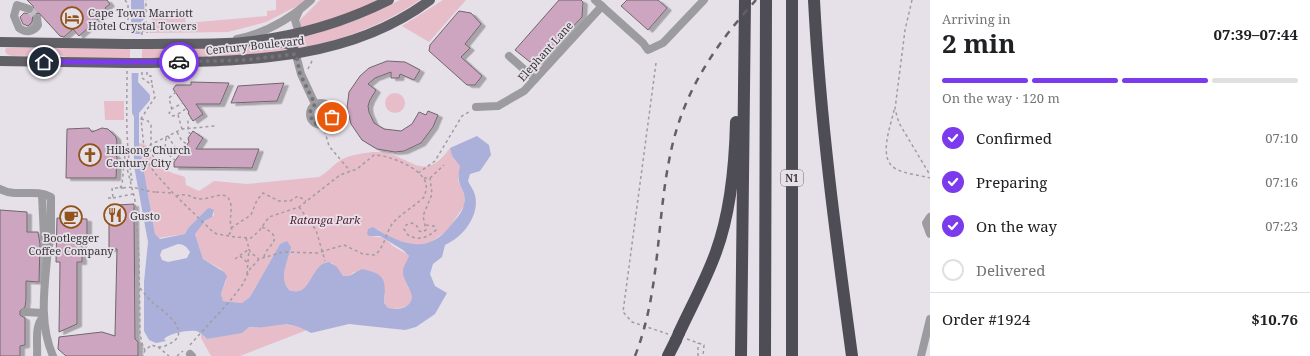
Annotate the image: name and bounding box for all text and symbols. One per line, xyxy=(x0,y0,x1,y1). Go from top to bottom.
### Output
hotel icon: Cape Town Marriott Hotel Crystal Towers xyxy=(59,5,85,31)
place label: Cape Town Marriott Hotel Crystal Towers xyxy=(88,5,197,33)
text: Arriving in xyxy=(942,10,1011,28)
street label: Elephant Lane xyxy=(514,18,576,84)
text: 07:39–07:44 xyxy=(1214,24,1298,44)
text: 2 min xyxy=(942,25,1016,61)
street label: Century Boulevard xyxy=(205,32,305,58)
courier xyxy=(159,42,199,82)
pin xyxy=(27,45,61,79)
icon: home xyxy=(33,51,55,73)
icon: car xyxy=(168,51,190,73)
text: On the way · 120 m xyxy=(942,89,1060,107)
pin xyxy=(315,100,349,134)
icon: bag xyxy=(321,106,343,128)
icon: check xyxy=(942,127,964,149)
text: Confirmed xyxy=(976,128,1052,148)
text: 07:10 xyxy=(1265,129,1298,147)
church icon: Hillsong Church Century City xyxy=(77,142,103,168)
place label: Hillsong Church Century City xyxy=(106,142,191,170)
road number: N1 xyxy=(781,170,803,186)
icon: check xyxy=(942,171,964,193)
text: Preparing xyxy=(976,172,1047,192)
text: 07:16 xyxy=(1265,173,1298,191)
restaurant icon: Gusto xyxy=(102,202,128,228)
cafe icon: Bootlegger Coffee Company xyxy=(58,204,84,230)
place label: Gusto xyxy=(130,208,160,223)
park label: Ratanga Park xyxy=(289,212,361,227)
icon: check xyxy=(942,215,964,237)
text: On the way xyxy=(976,216,1057,236)
text: 07:23 xyxy=(1265,217,1298,235)
place label: Bootlegger Coffee Company xyxy=(28,230,114,258)
text: Delivered xyxy=(976,260,1045,280)
text: Order #1924 xyxy=(942,309,1030,329)
text: $10.76 xyxy=(1251,309,1298,329)

